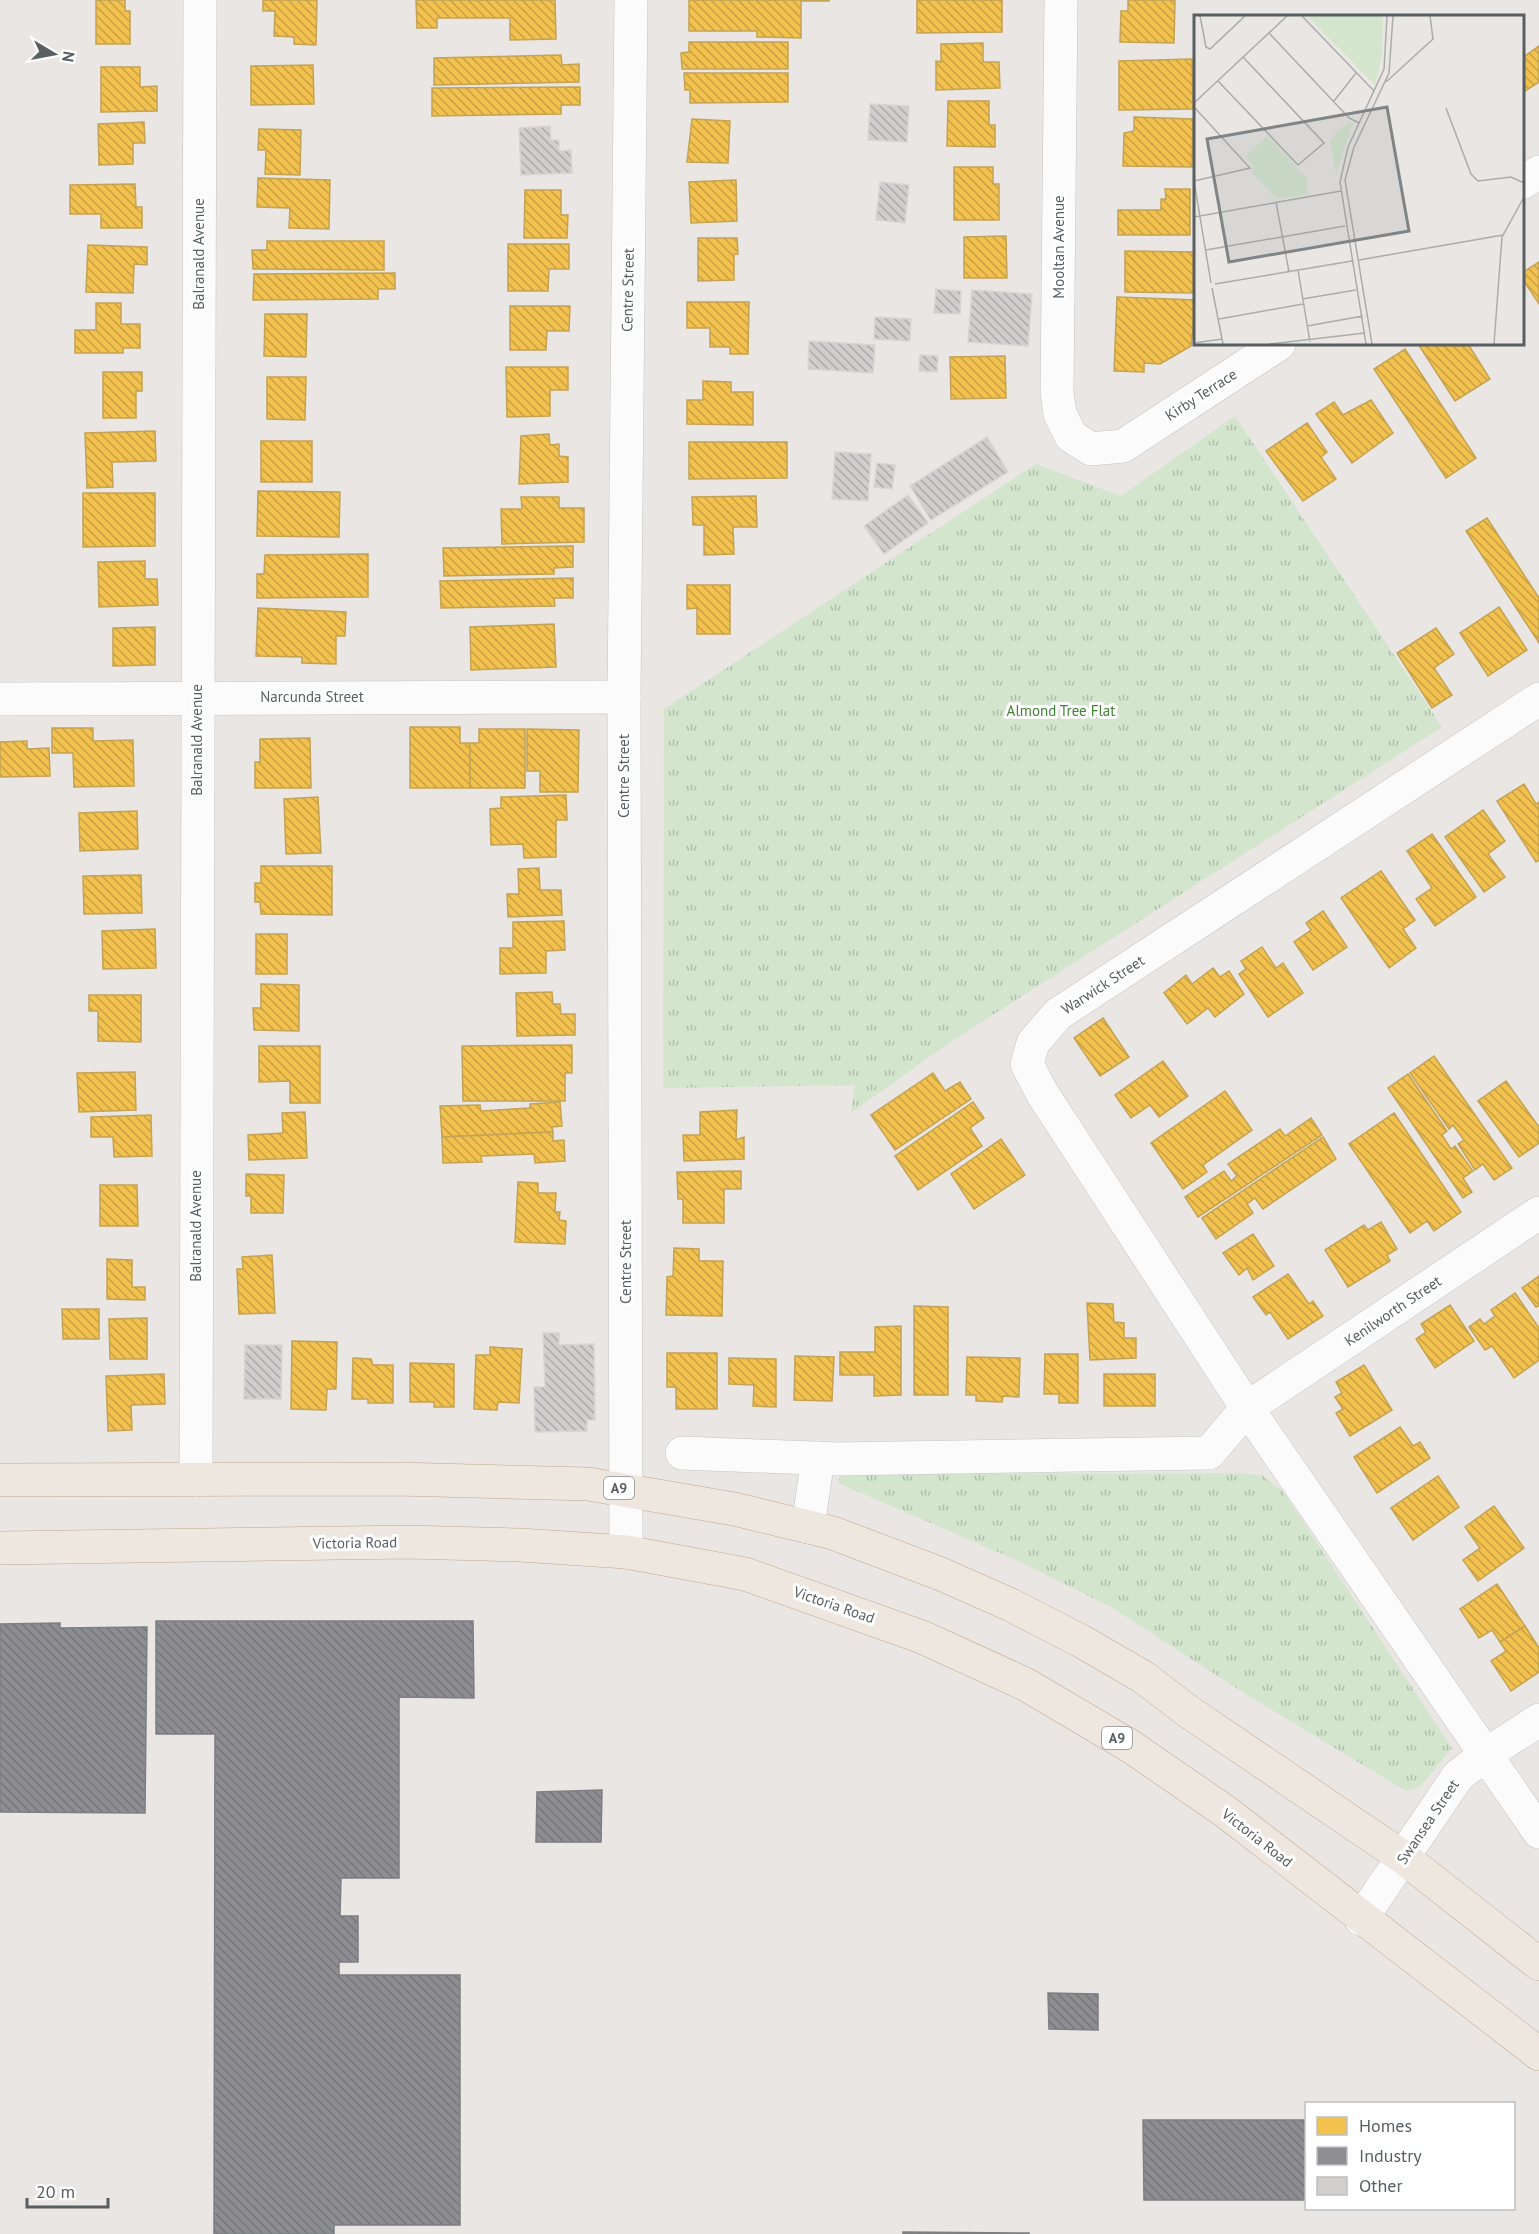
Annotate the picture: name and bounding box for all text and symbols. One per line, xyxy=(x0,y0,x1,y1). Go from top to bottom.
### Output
inset map xyxy=(1194,15,1524,345)
north arrow xyxy=(24,24,84,84)
text: N xyxy=(58,50,80,64)
street label: Mooltan Avenue xyxy=(1049,195,1068,299)
street label: Balranald Avenue xyxy=(189,198,208,310)
street label: Centre Street xyxy=(617,248,638,332)
street label: Kirby Terrace xyxy=(1161,364,1240,425)
street label: Balranald Avenue xyxy=(187,684,206,796)
street label: Narcunda Street xyxy=(260,687,364,706)
park label: Almond Tree Flat xyxy=(1007,701,1115,720)
street label: Centre Street xyxy=(614,734,633,818)
street label: Warwick Street xyxy=(1058,951,1148,1018)
street label: Balranald Avenue xyxy=(186,1170,205,1282)
street label: Centre Street xyxy=(616,1220,635,1304)
street label: Kenilworth Street xyxy=(1341,1271,1445,1350)
road number: A9 xyxy=(604,1477,634,1499)
street label: Victoria Road xyxy=(312,1532,397,1553)
street label: Victoria Road xyxy=(790,1581,877,1627)
road number: A9 xyxy=(1102,1727,1132,1749)
street label: Swansea Street xyxy=(1392,1776,1463,1868)
street label: Victoria Road xyxy=(1217,1803,1296,1871)
legend xyxy=(1305,2102,1515,2210)
text: Homes xyxy=(1359,2114,1412,2137)
text: Industry xyxy=(1359,2144,1422,2167)
scale bar xyxy=(27,2171,108,2209)
text: Other xyxy=(1359,2174,1403,2197)
text: 20 m xyxy=(36,2180,75,2203)

